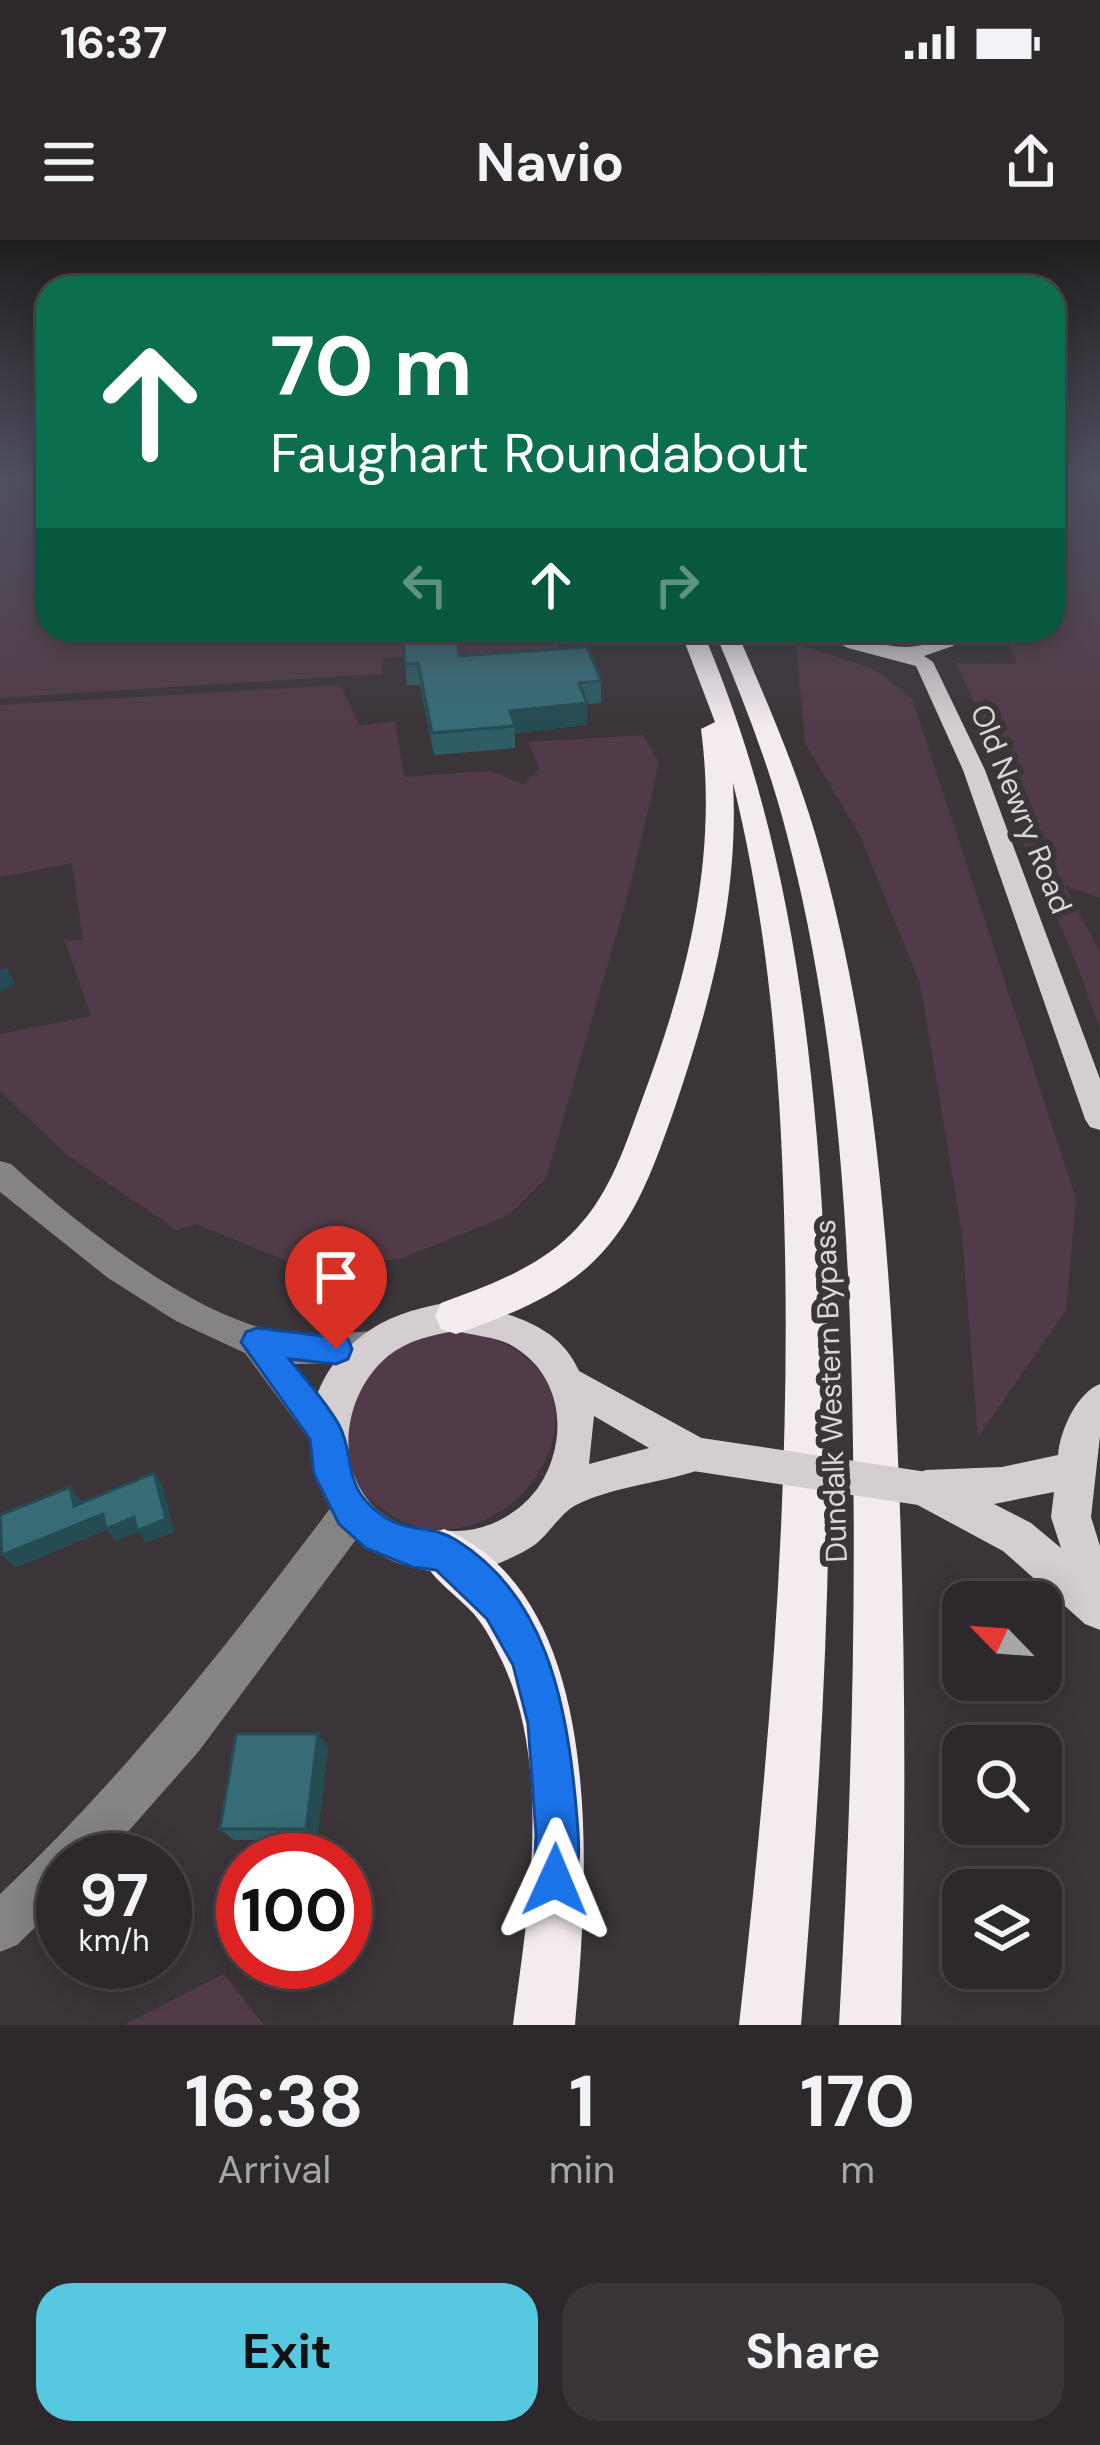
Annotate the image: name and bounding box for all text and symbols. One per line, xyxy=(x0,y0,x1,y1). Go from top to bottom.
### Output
text: 16:37 xyxy=(60,13,167,72)
text: Navio xyxy=(476,127,624,198)
icon: menu xyxy=(36,129,102,195)
icon: share xyxy=(998,129,1064,195)
text: 70 m xyxy=(270,312,473,421)
icon: ahead xyxy=(72,324,228,480)
text: Faughart Roundabout xyxy=(270,418,809,489)
icon: left xyxy=(392,552,458,618)
icon: ahead xyxy=(518,552,584,618)
icon: right xyxy=(644,552,710,618)
street label: Old Newry Road xyxy=(962,698,1081,919)
street label: Dundalk Western Bypass xyxy=(805,1219,856,1563)
pin xyxy=(285,1226,387,1349)
icon: arrive xyxy=(303,1244,369,1310)
north arrow xyxy=(942,1581,1062,1701)
map controls xyxy=(942,1581,1062,1989)
button: search xyxy=(942,1725,1062,1845)
position arrow xyxy=(492,1817,618,1943)
speed limit sign: 100 xyxy=(216,1833,372,1989)
text: 97 xyxy=(79,1856,149,1935)
button: layers xyxy=(942,1869,1062,1989)
text: km/h xyxy=(79,1921,149,1960)
text: 16:38 xyxy=(185,2055,364,2148)
text: 1 xyxy=(569,2055,595,2148)
text: 170 xyxy=(800,2055,915,2148)
text: Arrival xyxy=(218,2144,331,2195)
text: min xyxy=(549,2144,615,2195)
text: m xyxy=(840,2144,875,2195)
button: Exit xyxy=(36,2283,538,2421)
button: Share xyxy=(562,2283,1064,2421)

